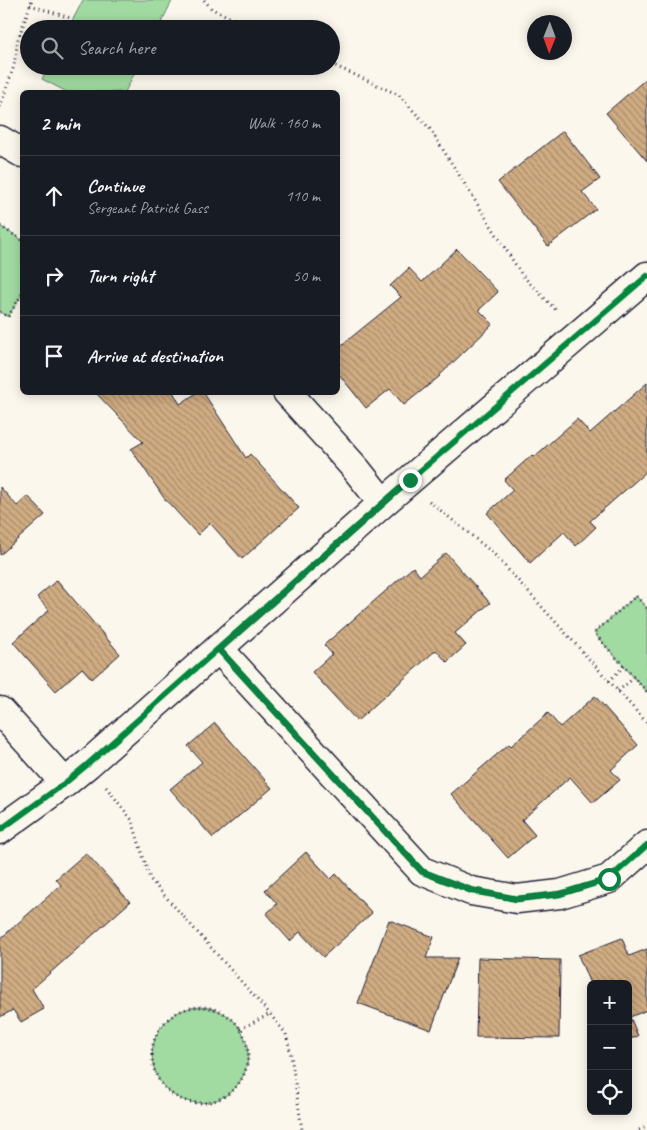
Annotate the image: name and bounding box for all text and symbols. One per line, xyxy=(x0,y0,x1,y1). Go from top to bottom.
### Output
north arrow xyxy=(527,15,572,60)
search box xyxy=(20,20,340,75)
icon: search xyxy=(38,34,66,62)
text: Search here xyxy=(78,36,155,60)
text: 2 min xyxy=(40,110,80,136)
text: Walk · 160 m xyxy=(248,113,320,133)
text: Continue xyxy=(87,174,144,198)
icon: ahead xyxy=(40,182,68,210)
text: 110 m xyxy=(286,186,320,206)
text: Sergeant Patrick Gass xyxy=(87,198,208,218)
icon: right xyxy=(40,262,68,290)
text: Turn right xyxy=(87,264,154,288)
text: 50 m xyxy=(293,266,320,286)
icon: arrive xyxy=(40,342,68,370)
text: Arrive at destination xyxy=(87,344,223,368)
route end xyxy=(399,469,422,492)
route start xyxy=(598,868,621,891)
map controls xyxy=(587,980,632,1115)
button: + xyxy=(587,980,632,1025)
button: − xyxy=(587,1025,632,1070)
button: locate xyxy=(587,1070,632,1115)

